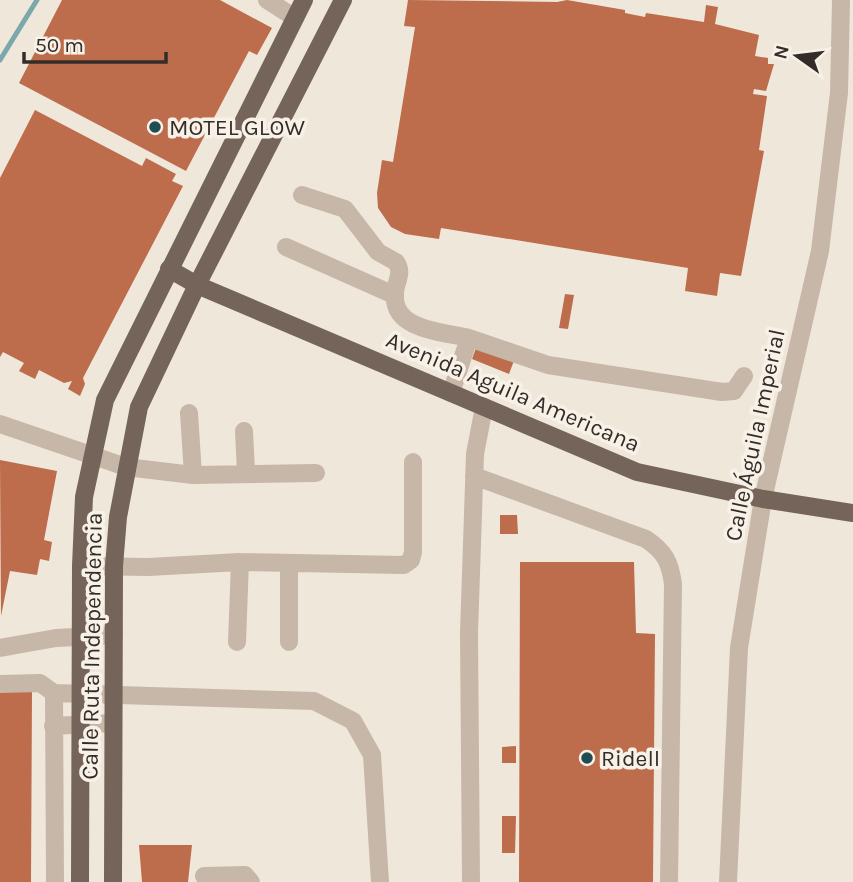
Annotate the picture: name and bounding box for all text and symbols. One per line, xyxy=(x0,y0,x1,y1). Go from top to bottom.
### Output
scale bar xyxy=(24,21,166,65)
north arrow xyxy=(762,21,832,91)
text: 50 m xyxy=(35,33,84,57)
text: N xyxy=(769,43,794,61)
place label: MOTEL GLOW xyxy=(169,114,305,141)
marker: MOTEL GLOW xyxy=(147,119,163,135)
street label: Avenida Aguila Americana xyxy=(382,326,644,458)
street label: Calle Águila Imperial xyxy=(719,327,791,543)
street label: Calle Ruta Independencia xyxy=(76,512,108,780)
place label: Ridell xyxy=(601,745,660,772)
marker: Ridell xyxy=(579,750,595,766)

